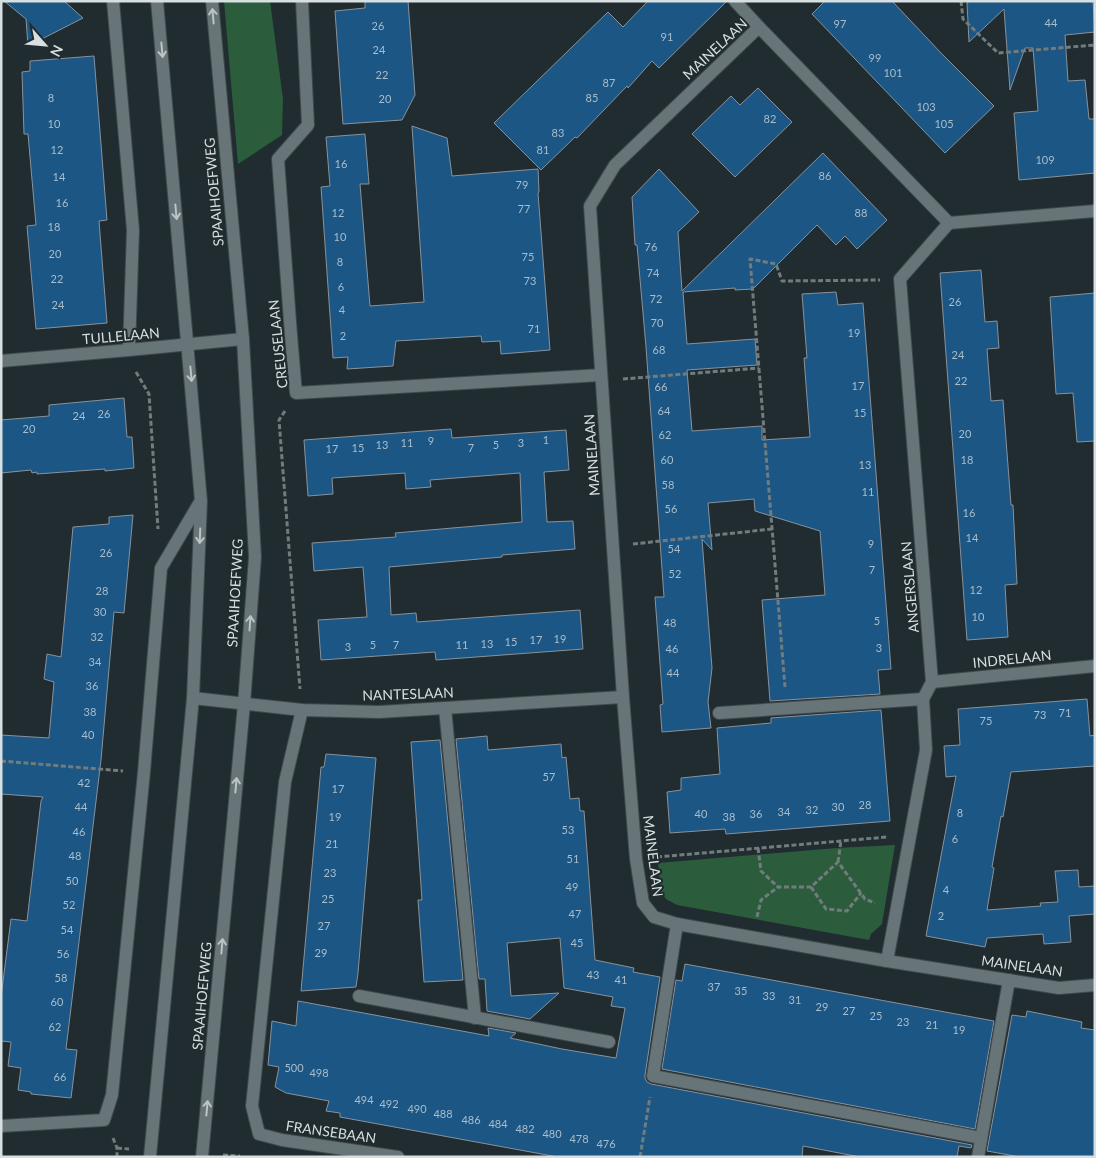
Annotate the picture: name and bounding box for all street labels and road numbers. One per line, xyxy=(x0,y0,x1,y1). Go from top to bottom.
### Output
street label: MAINELAAN xyxy=(679,14,750,83)
street label: SPAAIHOEFWEG xyxy=(200,137,227,247)
street label: CREUSELAAN xyxy=(264,299,291,389)
street label: TULLELAAN xyxy=(81,324,160,347)
street label: MAINELAAN xyxy=(580,414,603,497)
street label: SPAAIHOEFWEG xyxy=(223,538,246,648)
street label: ANGERSLAAN xyxy=(897,541,922,633)
street label: INDRELAAN xyxy=(972,646,1052,671)
street label: NANTESLAAN xyxy=(362,683,454,704)
street label: MAINELAAN xyxy=(640,814,667,898)
street label: SPAAIHOEFWEG xyxy=(188,941,215,1051)
street label: MAINELAAN xyxy=(980,951,1064,980)
street label: FRANSEBAAN xyxy=(285,1117,377,1146)

